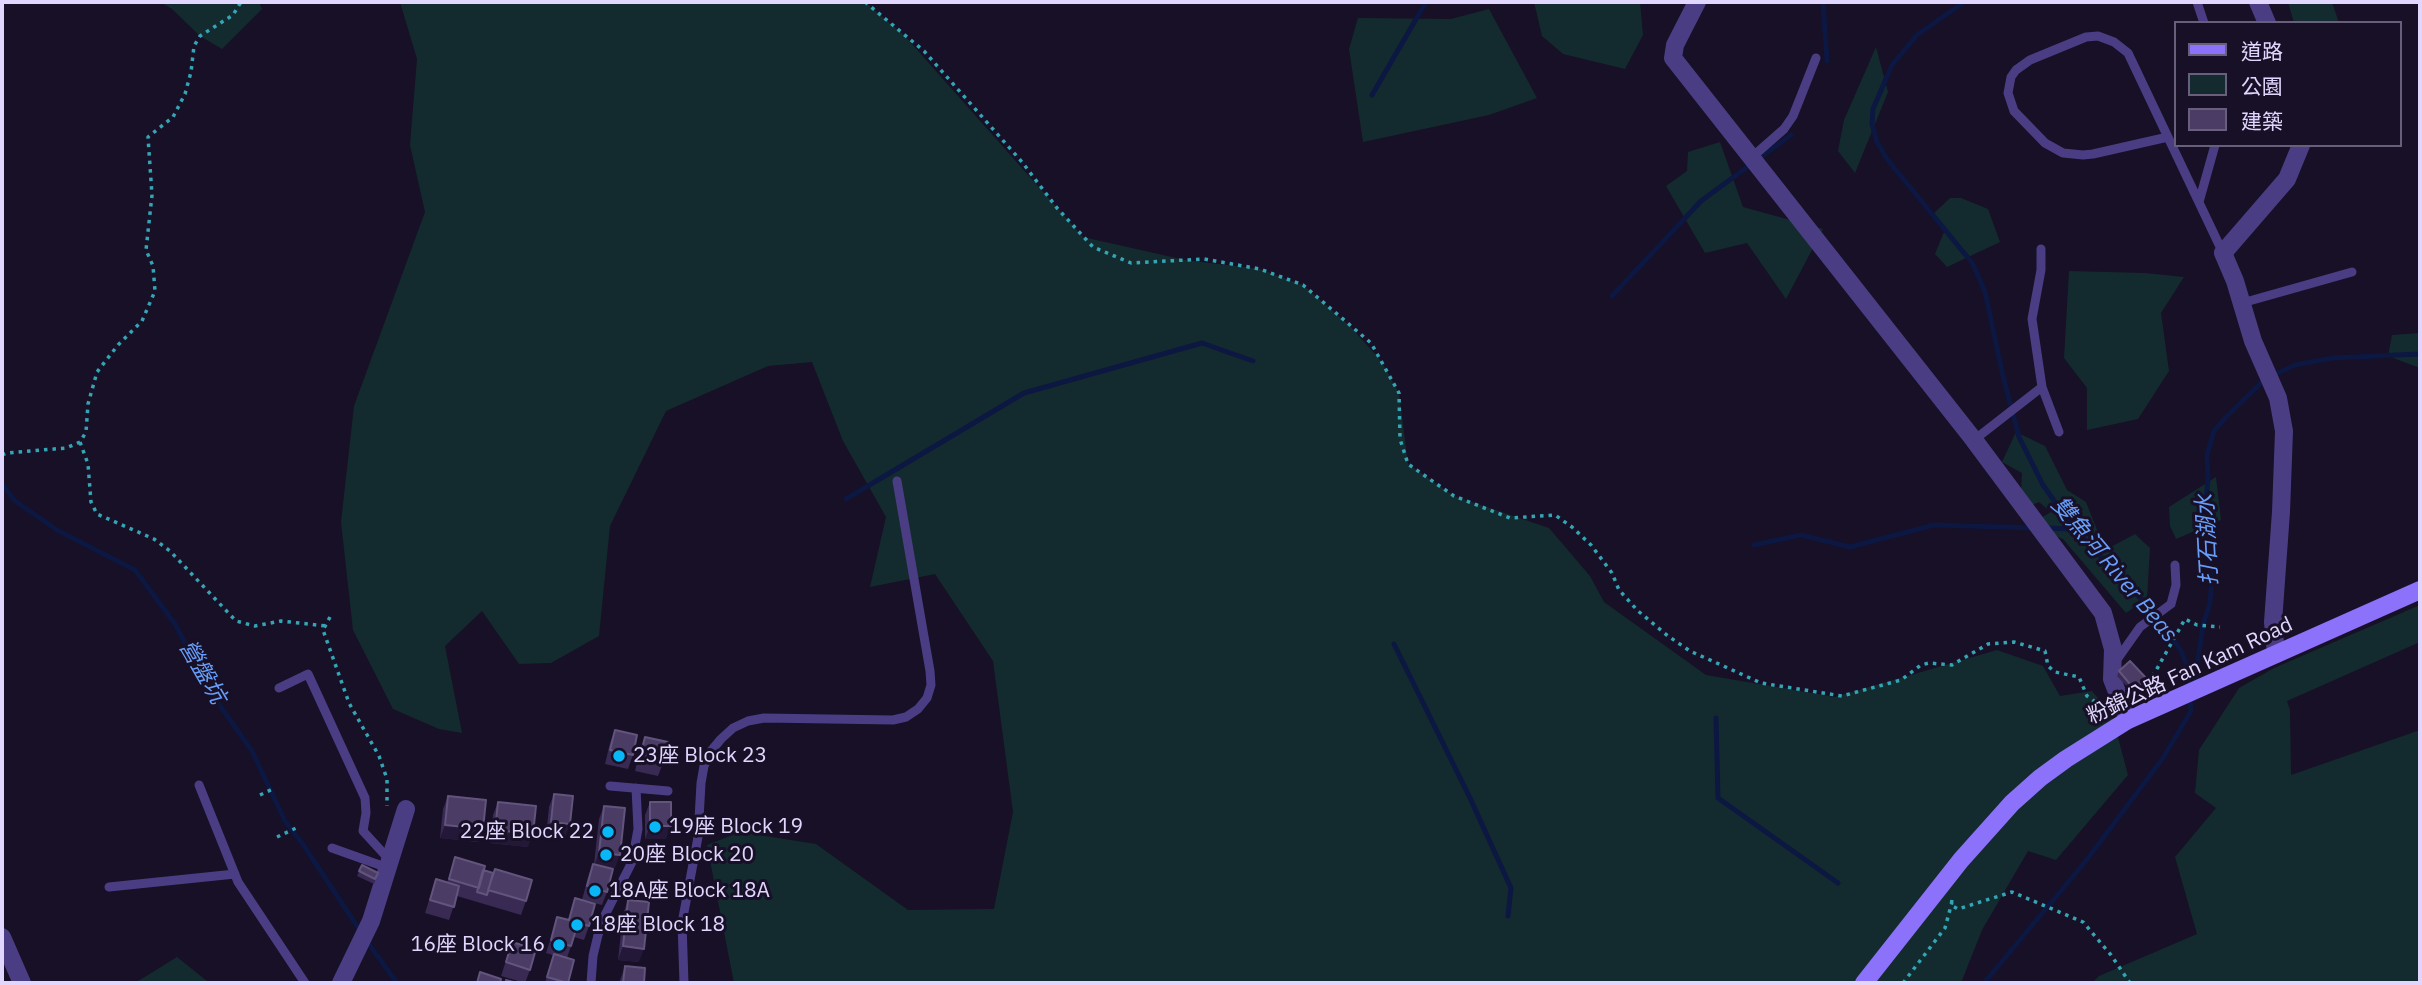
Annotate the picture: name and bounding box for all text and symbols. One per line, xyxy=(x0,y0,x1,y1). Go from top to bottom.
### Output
legend xyxy=(2174,21,2401,147)
text: 道路 xyxy=(2241,37,2283,65)
text: 公園 xyxy=(2241,72,2283,100)
text: 建築 xyxy=(2241,107,2283,135)
water label: 雙魚河 River Beas xyxy=(2045,492,2183,648)
water label: 打石湖水 xyxy=(2192,493,2224,587)
street label: 粉錦公路 Fan Kam Road xyxy=(2083,612,2297,730)
water label: 營盤坑 xyxy=(173,635,231,709)
place label: 23座 Block 23 xyxy=(633,743,767,769)
marker: 23座 Block 23 xyxy=(611,748,627,764)
place label: 19座 Block 19 xyxy=(669,814,803,840)
place label: 22座 Block 22 xyxy=(460,819,594,845)
marker: 19座 Block 19 xyxy=(647,819,663,835)
marker: 22座 Block 22 xyxy=(600,824,616,840)
place label: 20座 Block 20 xyxy=(620,842,754,868)
marker: 20座 Block 20 xyxy=(598,847,614,863)
place label: 18A座 Block 18A xyxy=(609,878,770,904)
marker: 18A座 Block 18A xyxy=(587,883,603,899)
place label: 18座 Block 18 xyxy=(591,912,725,938)
marker: 18座 Block 18 xyxy=(569,917,585,933)
place label: 16座 Block 16 xyxy=(411,932,545,958)
marker: 16座 Block 16 xyxy=(551,937,567,953)

